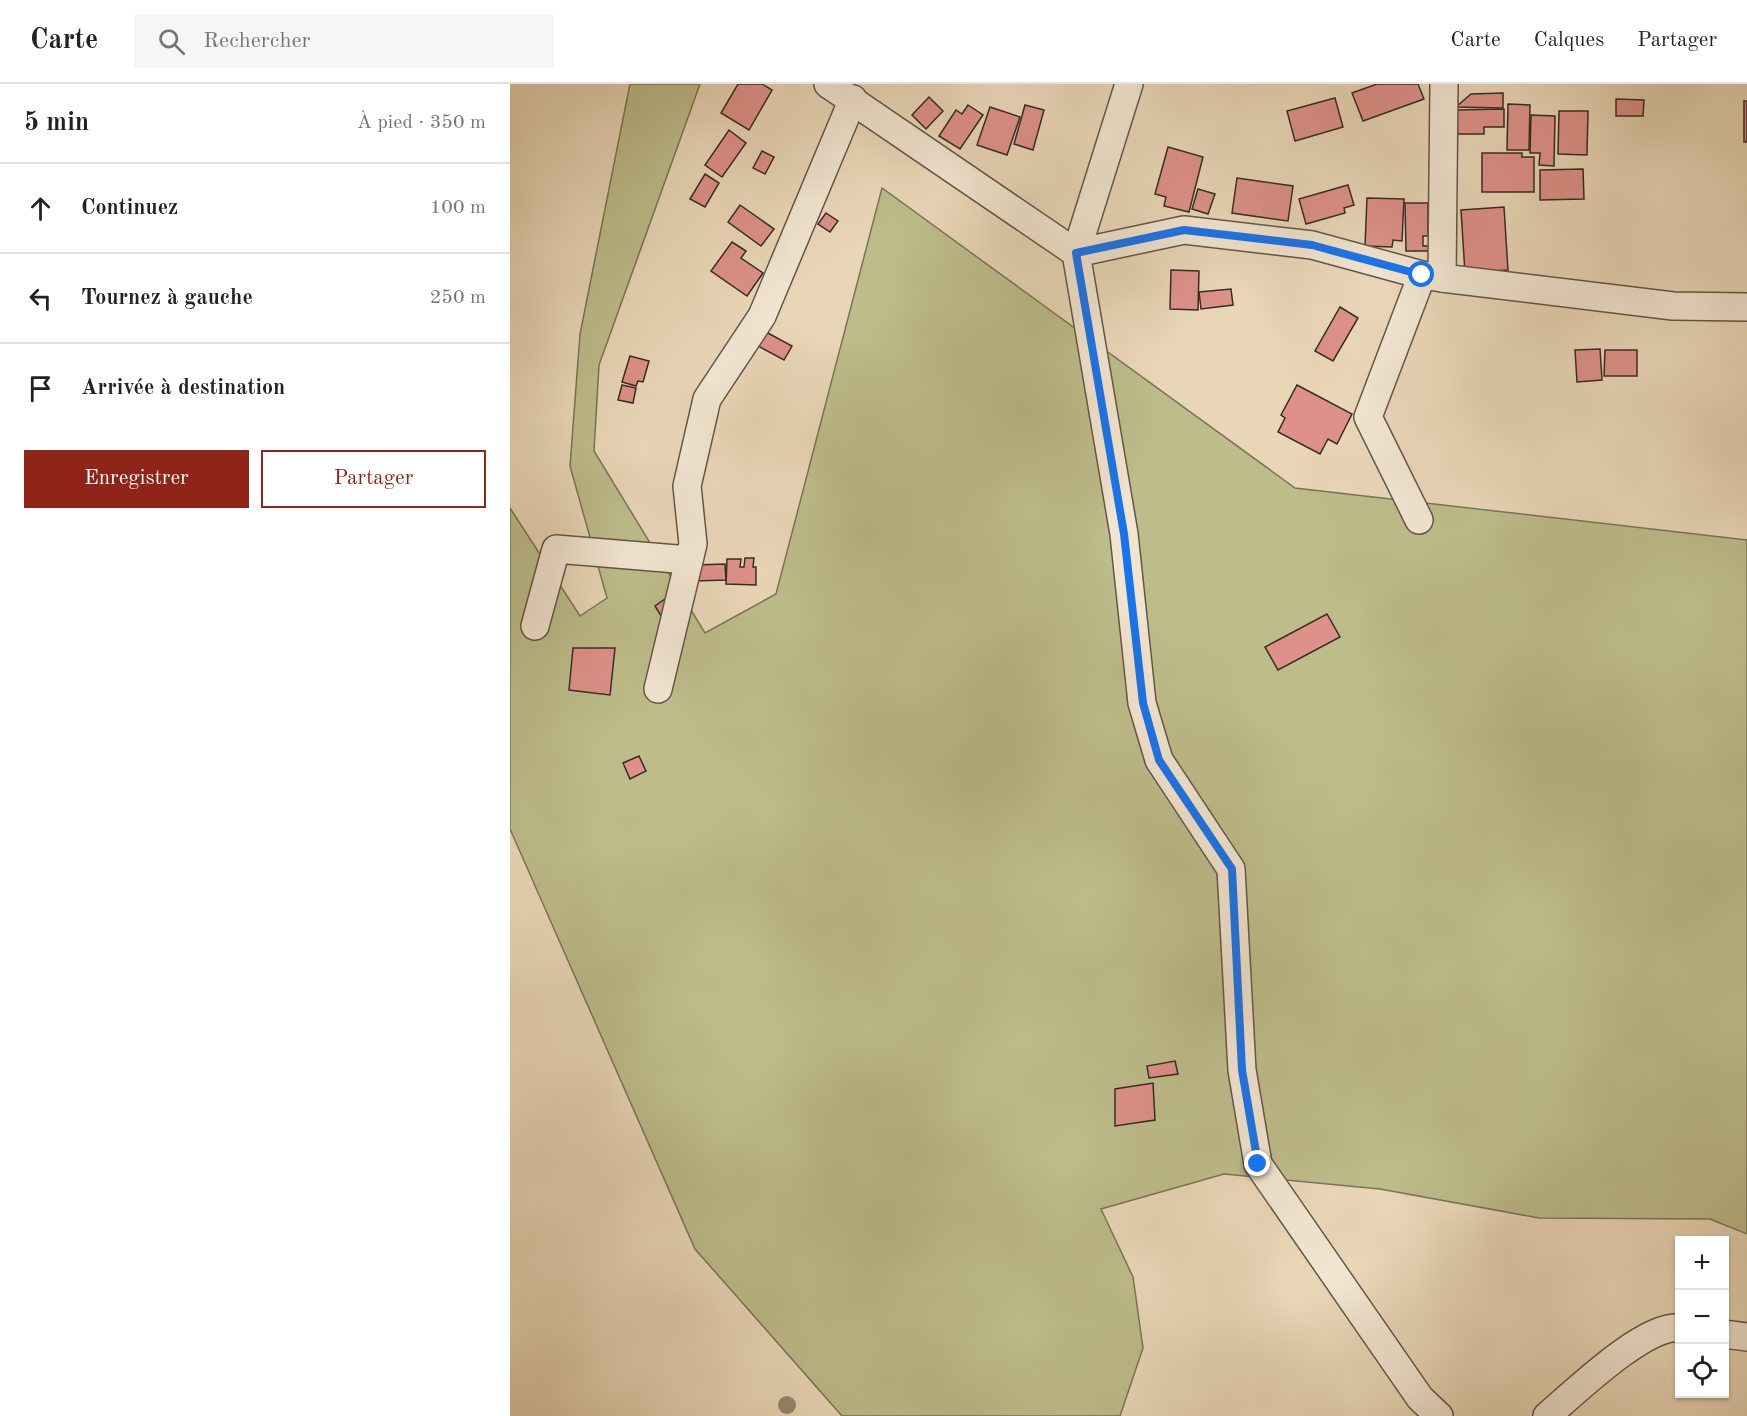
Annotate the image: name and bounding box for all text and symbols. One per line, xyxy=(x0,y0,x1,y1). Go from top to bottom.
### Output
search box xyxy=(134,14,554,68)
icon: search xyxy=(155,25,188,58)
text: Carte xyxy=(30,27,98,55)
text: Rechercher xyxy=(203,30,311,52)
text: Carte xyxy=(1451,30,1501,51)
text: Calques xyxy=(1534,30,1604,51)
text: Partager xyxy=(1637,30,1717,51)
text: 5 min xyxy=(24,110,89,136)
text: À pied · 350 m xyxy=(357,113,486,133)
icon: ahead xyxy=(24,192,57,225)
text: Continuez xyxy=(81,197,178,219)
text: 100 m xyxy=(430,198,486,218)
route start xyxy=(1408,261,1434,287)
icon: left xyxy=(24,282,57,315)
text: Tournez à gauche xyxy=(81,287,253,309)
text: 250 m xyxy=(430,288,486,308)
icon: arrive xyxy=(24,372,57,405)
text: Arrivée à destination xyxy=(81,377,285,399)
button: Enregistrer xyxy=(24,450,249,508)
button: Partager xyxy=(261,450,486,508)
route end xyxy=(1244,1150,1270,1176)
map controls xyxy=(1675,1236,1729,1398)
button: + xyxy=(1675,1236,1729,1290)
button: − xyxy=(1675,1290,1729,1344)
button: locate xyxy=(1675,1344,1729,1398)

